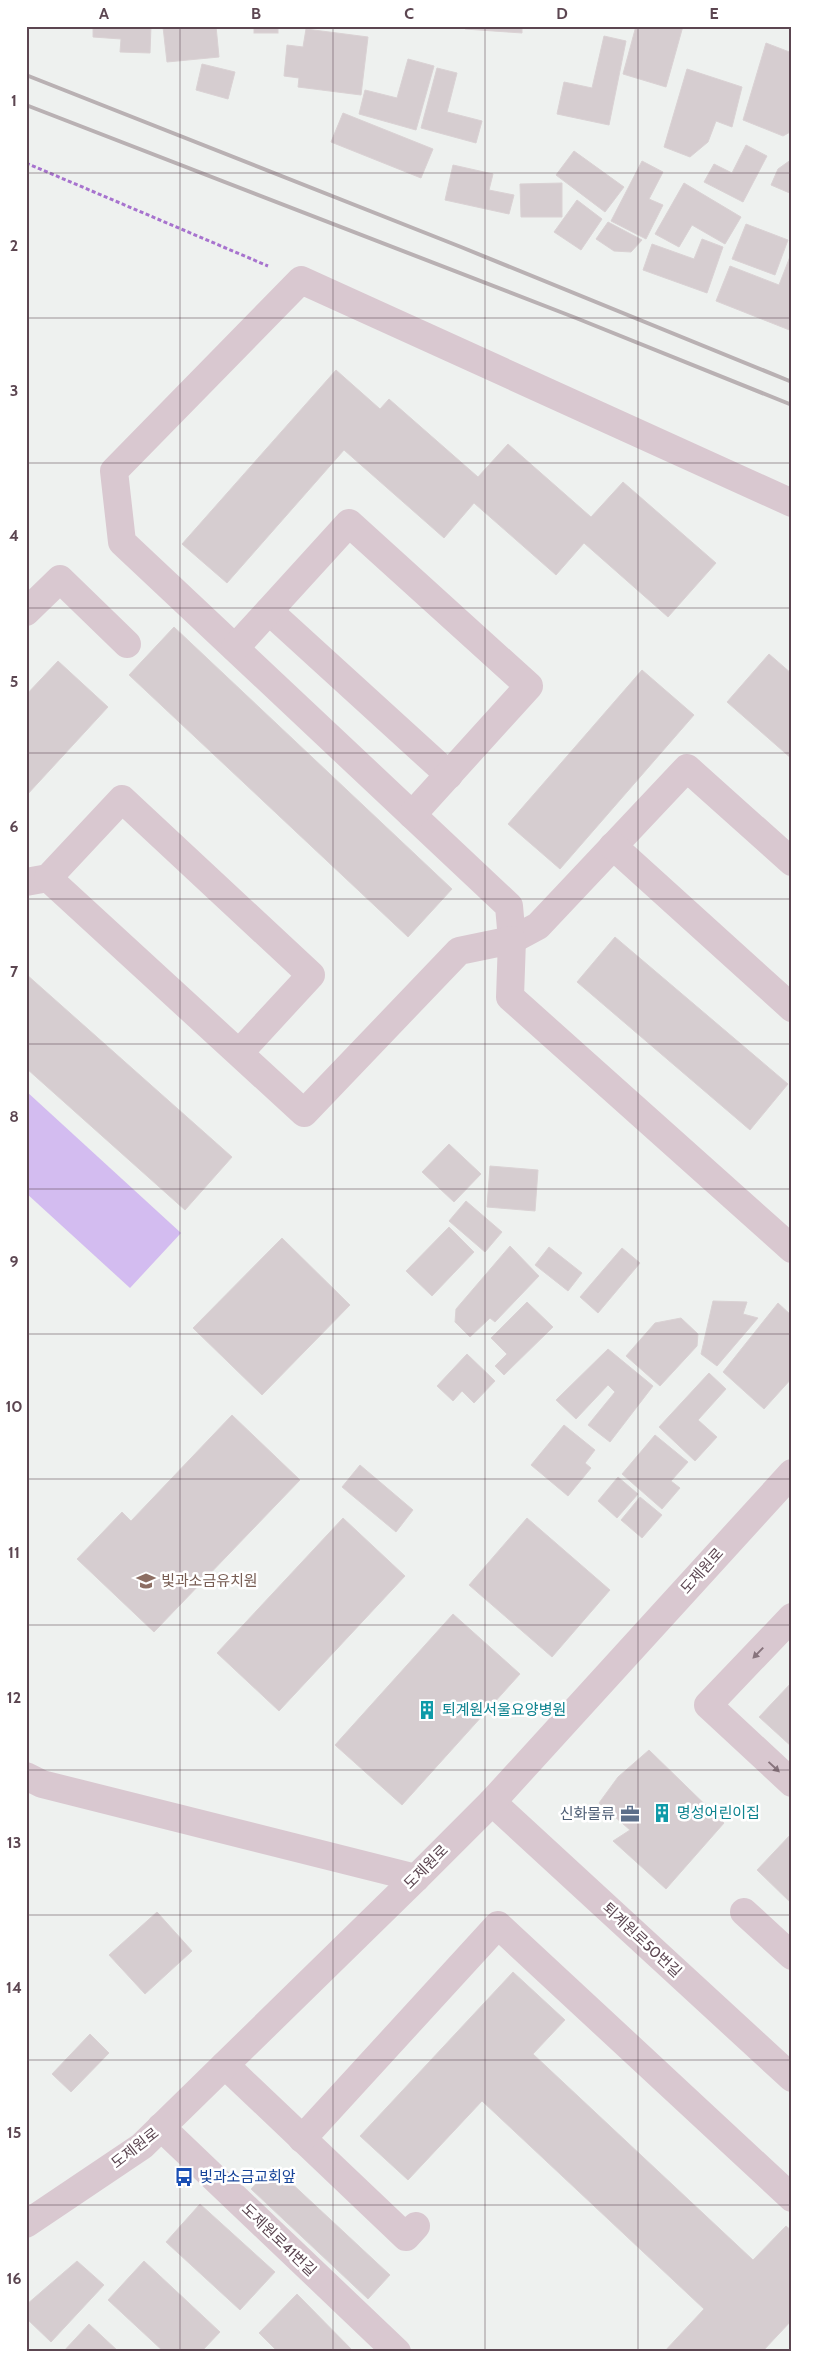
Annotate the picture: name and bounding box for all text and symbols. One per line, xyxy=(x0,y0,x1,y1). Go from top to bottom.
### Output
text: A xyxy=(99,4,109,23)
text: B xyxy=(251,4,261,23)
text: C xyxy=(404,4,414,23)
text: D xyxy=(556,4,568,23)
text: E xyxy=(709,4,719,23)
text: 1 xyxy=(11,91,17,110)
text: 2 xyxy=(10,236,18,255)
text: 3 xyxy=(10,381,18,400)
text: 4 xyxy=(9,526,19,545)
text: 5 xyxy=(10,672,18,691)
text: 6 xyxy=(10,817,19,836)
text: 7 xyxy=(10,962,19,981)
text: 8 xyxy=(9,1107,19,1126)
text: 9 xyxy=(10,1252,19,1271)
text: 10 xyxy=(5,1397,23,1416)
text: 11 xyxy=(8,1543,20,1562)
street label: 도제원로 xyxy=(677,1544,727,1598)
school or university icon: 빛과소금유치원 xyxy=(135,1570,157,1592)
place label: 빛과소금유치원 xyxy=(161,1572,258,1590)
one-way arrow xyxy=(752,1646,764,1658)
text: 12 xyxy=(7,1688,21,1707)
building icon: 퇴계원서울요양병원 xyxy=(416,1699,438,1721)
place label: 퇴계원서울요양병원 xyxy=(442,1701,566,1719)
one-way arrow xyxy=(768,1761,780,1773)
building icon: 명성어린이집 xyxy=(651,1802,673,1824)
office icon: 신화물류 xyxy=(619,1803,641,1825)
place label: 명성어린이집 xyxy=(677,1804,760,1822)
place label: 신화물류 xyxy=(560,1805,615,1823)
text: 13 xyxy=(7,1833,21,1852)
street label: 도제원로 xyxy=(400,1841,452,1893)
street label: 퇴계원로50번길 xyxy=(599,1899,685,1981)
text: 14 xyxy=(6,1978,22,1997)
text: 15 xyxy=(7,2123,21,2142)
street label: 도제원로 xyxy=(108,2124,162,2172)
bus stop icon: 빛과소금교회앞 xyxy=(173,2166,195,2188)
place label: 빛과소금교회앞 xyxy=(199,2168,296,2186)
street label: 도제원로41번길 xyxy=(238,2200,320,2280)
text: 16 xyxy=(7,2269,21,2288)

